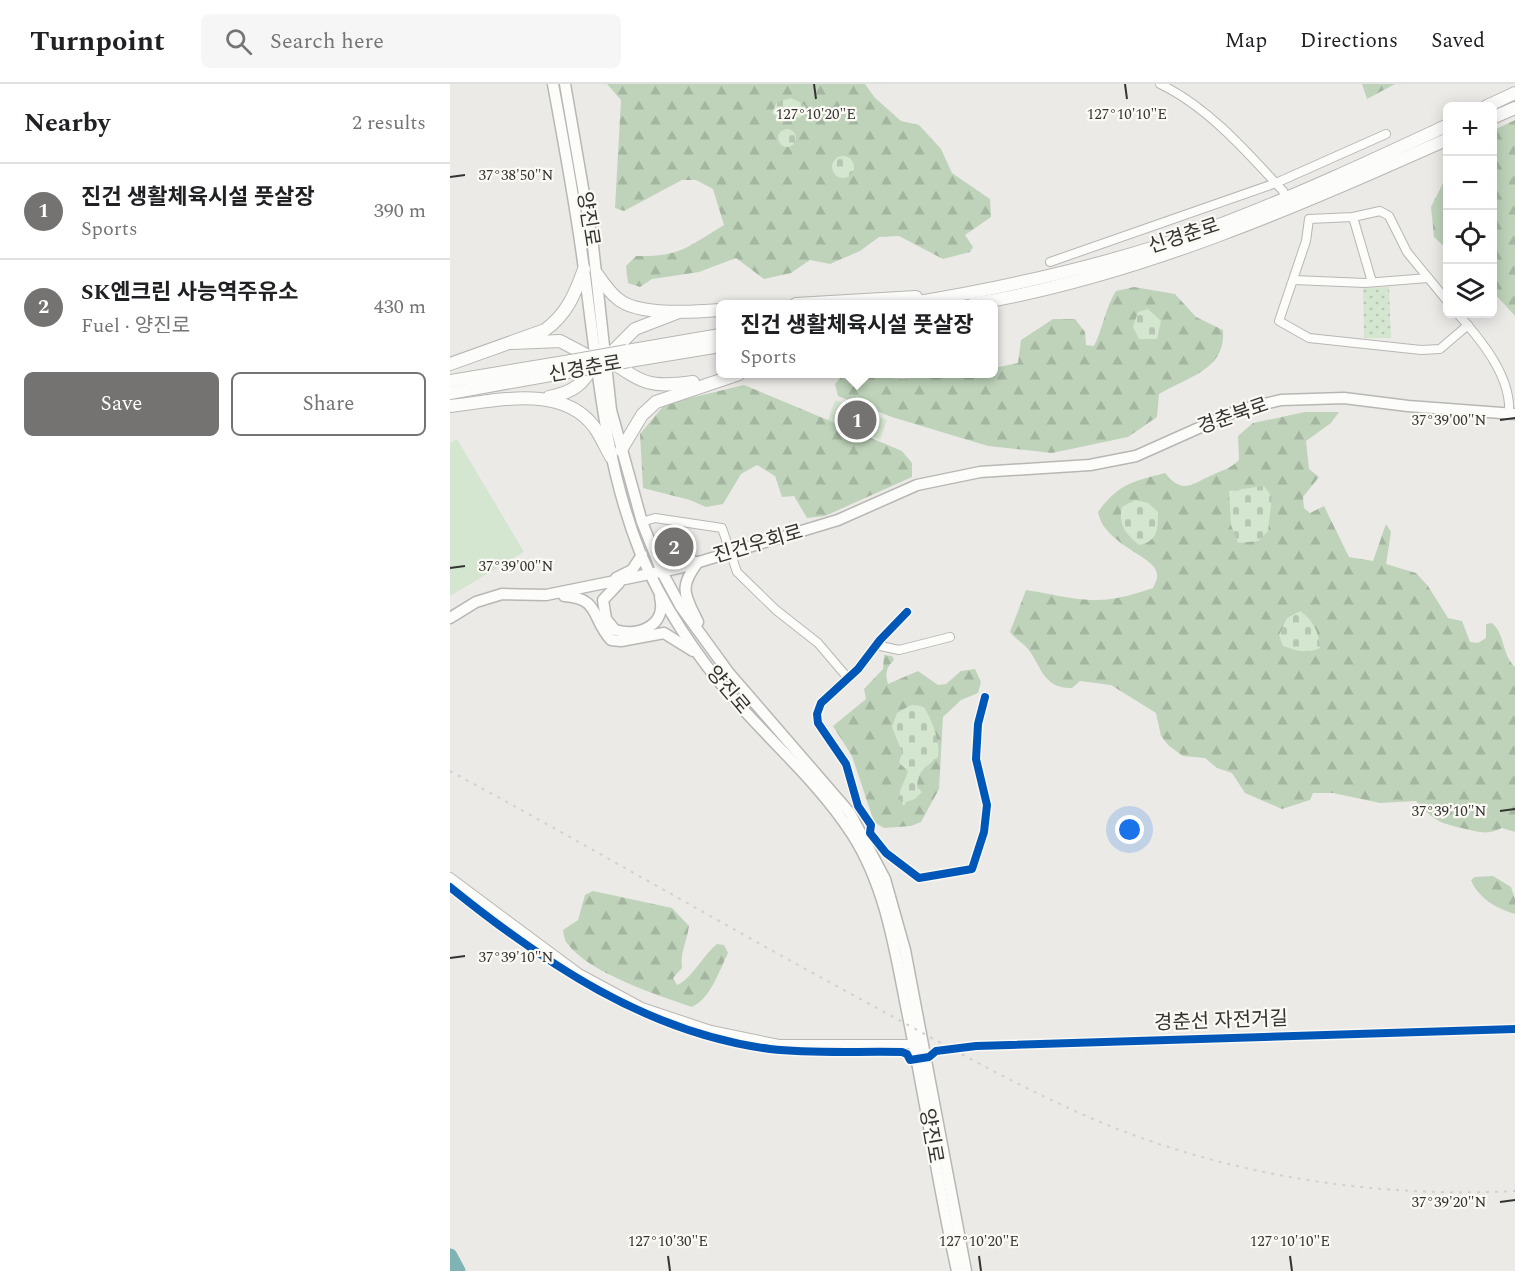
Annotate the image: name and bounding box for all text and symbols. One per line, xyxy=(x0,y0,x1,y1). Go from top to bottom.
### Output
search box xyxy=(201,14,621,68)
text: Turnpoint xyxy=(30,20,165,63)
icon: search xyxy=(222,25,255,58)
text: Search here xyxy=(270,25,384,58)
text: Map xyxy=(1225,25,1267,57)
text: Directions xyxy=(1300,25,1398,57)
text: Saved xyxy=(1431,25,1485,57)
map controls xyxy=(1443,102,1497,318)
button: + xyxy=(1443,102,1497,156)
text: Nearby xyxy=(24,103,110,143)
text: 127°10'20"E xyxy=(776,103,856,126)
text: 127°10'10"E xyxy=(1087,103,1167,126)
text: 2 results xyxy=(352,108,426,138)
button: − xyxy=(1443,156,1497,210)
text: 37°38'50"N xyxy=(479,164,554,187)
text: 진건 생활체육시설 풋살장 xyxy=(81,181,315,214)
street label: 양진로 xyxy=(569,189,607,249)
text: 1 xyxy=(38,196,49,226)
text: 390 m xyxy=(374,196,426,226)
street label: 신경춘로 xyxy=(1144,210,1224,262)
button: locate xyxy=(1443,210,1497,264)
text: Sports xyxy=(81,214,138,244)
button: layers xyxy=(1443,264,1497,318)
text: SK엔크린 사능역주유소 xyxy=(81,276,298,309)
text: 2 xyxy=(38,292,49,322)
text: 430 m xyxy=(374,292,426,322)
popup xyxy=(716,300,998,378)
text: 진건 생활체육시설 풋살장 xyxy=(740,309,974,342)
text: Fuel · 양진로 xyxy=(81,311,190,341)
text: Sports xyxy=(740,342,797,372)
street label: 신경춘로 xyxy=(546,348,624,390)
button: Save xyxy=(24,372,219,436)
button: Share xyxy=(231,372,426,436)
street label: 경춘북로 xyxy=(1193,390,1273,442)
pin: 1 xyxy=(838,398,876,442)
text: 37°39'00"N xyxy=(1412,409,1487,432)
street label: 진건우회로 xyxy=(710,517,806,571)
pin: 2 xyxy=(654,524,694,570)
text: 37°39'00"N xyxy=(479,555,554,578)
street label: 양진로 xyxy=(699,659,757,721)
text: 37°39'10"N xyxy=(1412,800,1487,823)
your location xyxy=(1115,815,1144,844)
text: 37°39'10"N xyxy=(479,946,554,969)
street label: 경춘선 자전거길 xyxy=(1154,1004,1288,1038)
street label: 양진로 xyxy=(911,1106,951,1166)
text: 37°39'20"N xyxy=(1412,1191,1487,1214)
text: 127°10'30"E xyxy=(628,1230,708,1253)
text: 127°10'20"E xyxy=(939,1230,1019,1253)
text: 127°10'10"E xyxy=(1250,1230,1330,1253)

